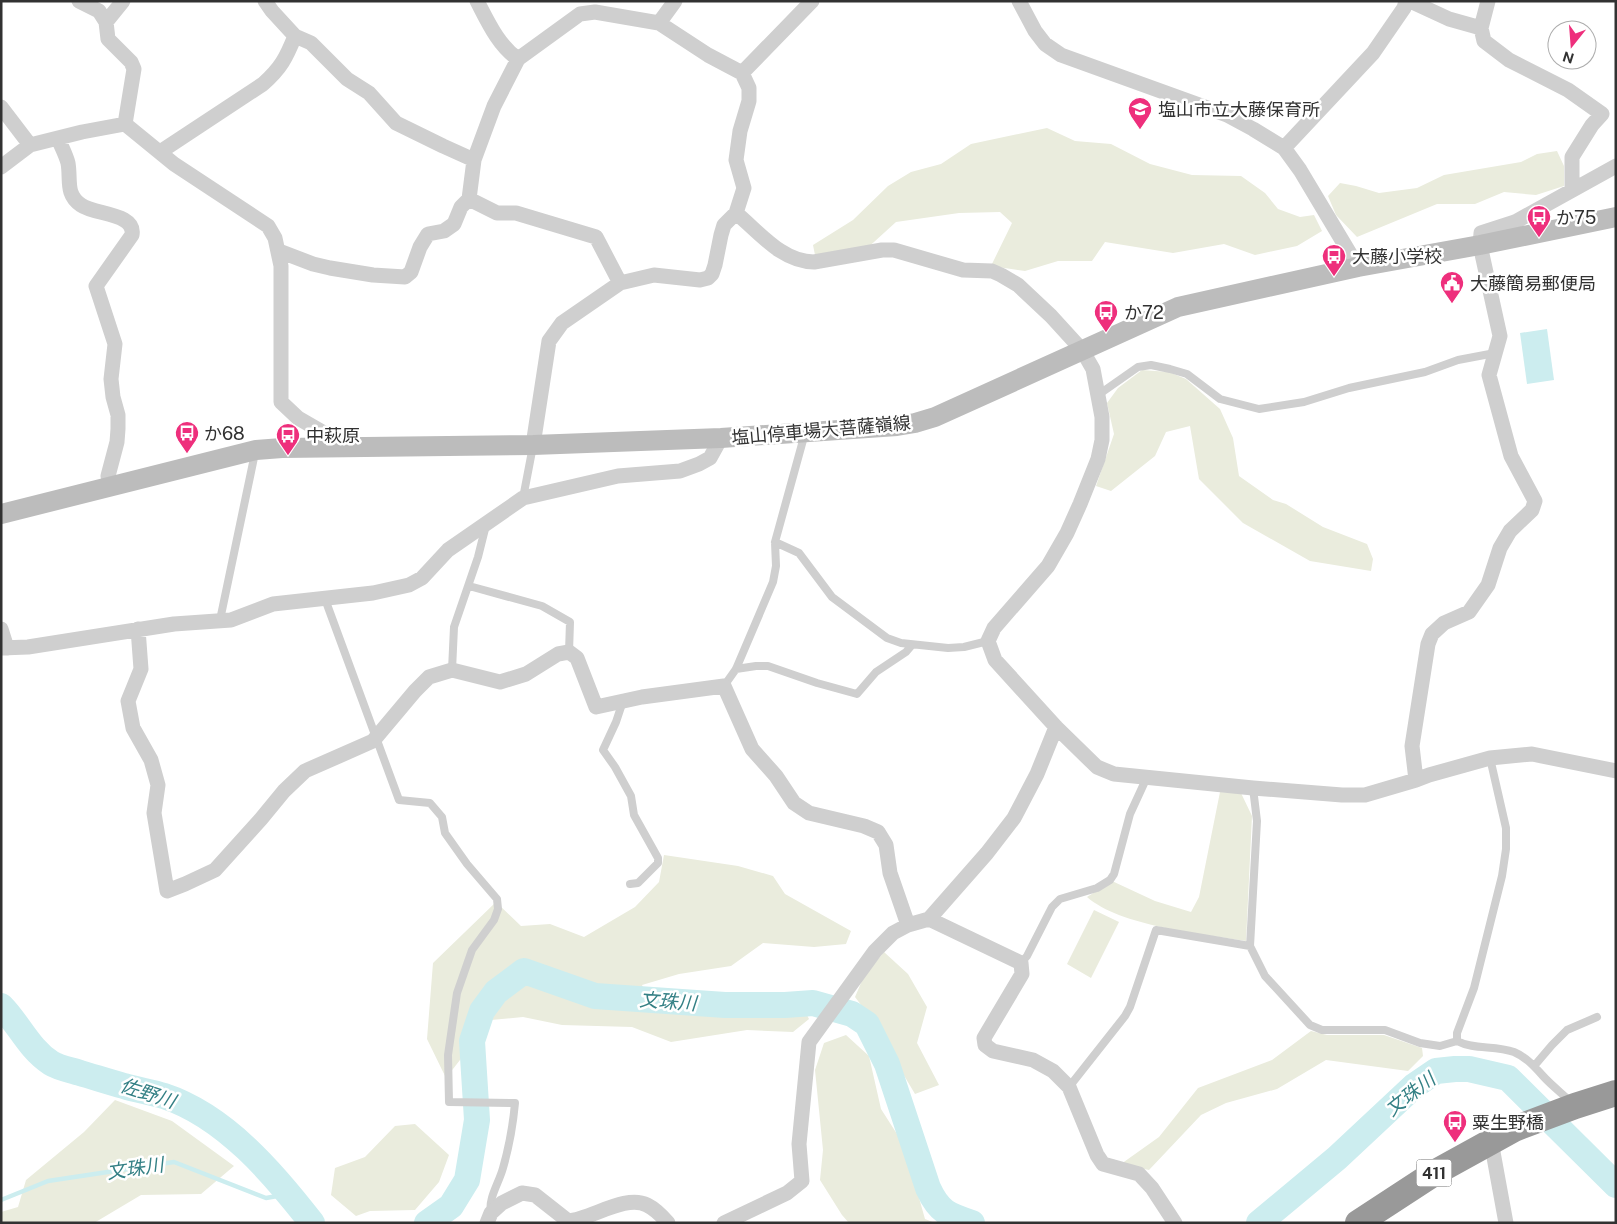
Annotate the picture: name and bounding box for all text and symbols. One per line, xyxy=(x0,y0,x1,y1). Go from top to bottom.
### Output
north arrow xyxy=(1547,20,1597,70)
text: N xyxy=(1561,48,1576,67)
school or university icon: 塩山市立大藤保育所 xyxy=(1127,96,1153,130)
place label: 塩山市立大藤保育所 xyxy=(1158,99,1320,120)
bus stop icon: か75 xyxy=(1526,204,1552,238)
place label: か75 xyxy=(1556,207,1596,228)
bus stop icon: 大藤小学校 xyxy=(1321,243,1347,277)
place label: 大藤小学校 xyxy=(1352,246,1442,267)
public building icon: 大藤簡易郵便局 xyxy=(1439,270,1465,304)
place label: 大藤簡易郵便局 xyxy=(1470,273,1596,294)
bus stop icon: か72 xyxy=(1093,299,1119,333)
place label: か72 xyxy=(1124,302,1164,323)
street label: 塩山停車場大菩薩嶺線 xyxy=(730,412,912,448)
bus stop icon: か68 xyxy=(174,420,200,454)
bus stop icon: 中萩原 xyxy=(275,422,301,456)
place label: か68 xyxy=(204,423,245,444)
place label: 中萩原 xyxy=(306,425,360,446)
water label: 文珠川 xyxy=(639,988,699,1014)
water label: 文珠川 xyxy=(1381,1067,1441,1120)
water label: 佐野川 xyxy=(117,1074,180,1113)
bus stop icon: 粟生野橋 xyxy=(1442,1109,1468,1143)
place label: 粟生野橋 xyxy=(1472,1112,1544,1133)
water label: 文珠川 xyxy=(105,1153,167,1183)
road number: 411 xyxy=(1416,1160,1452,1186)

